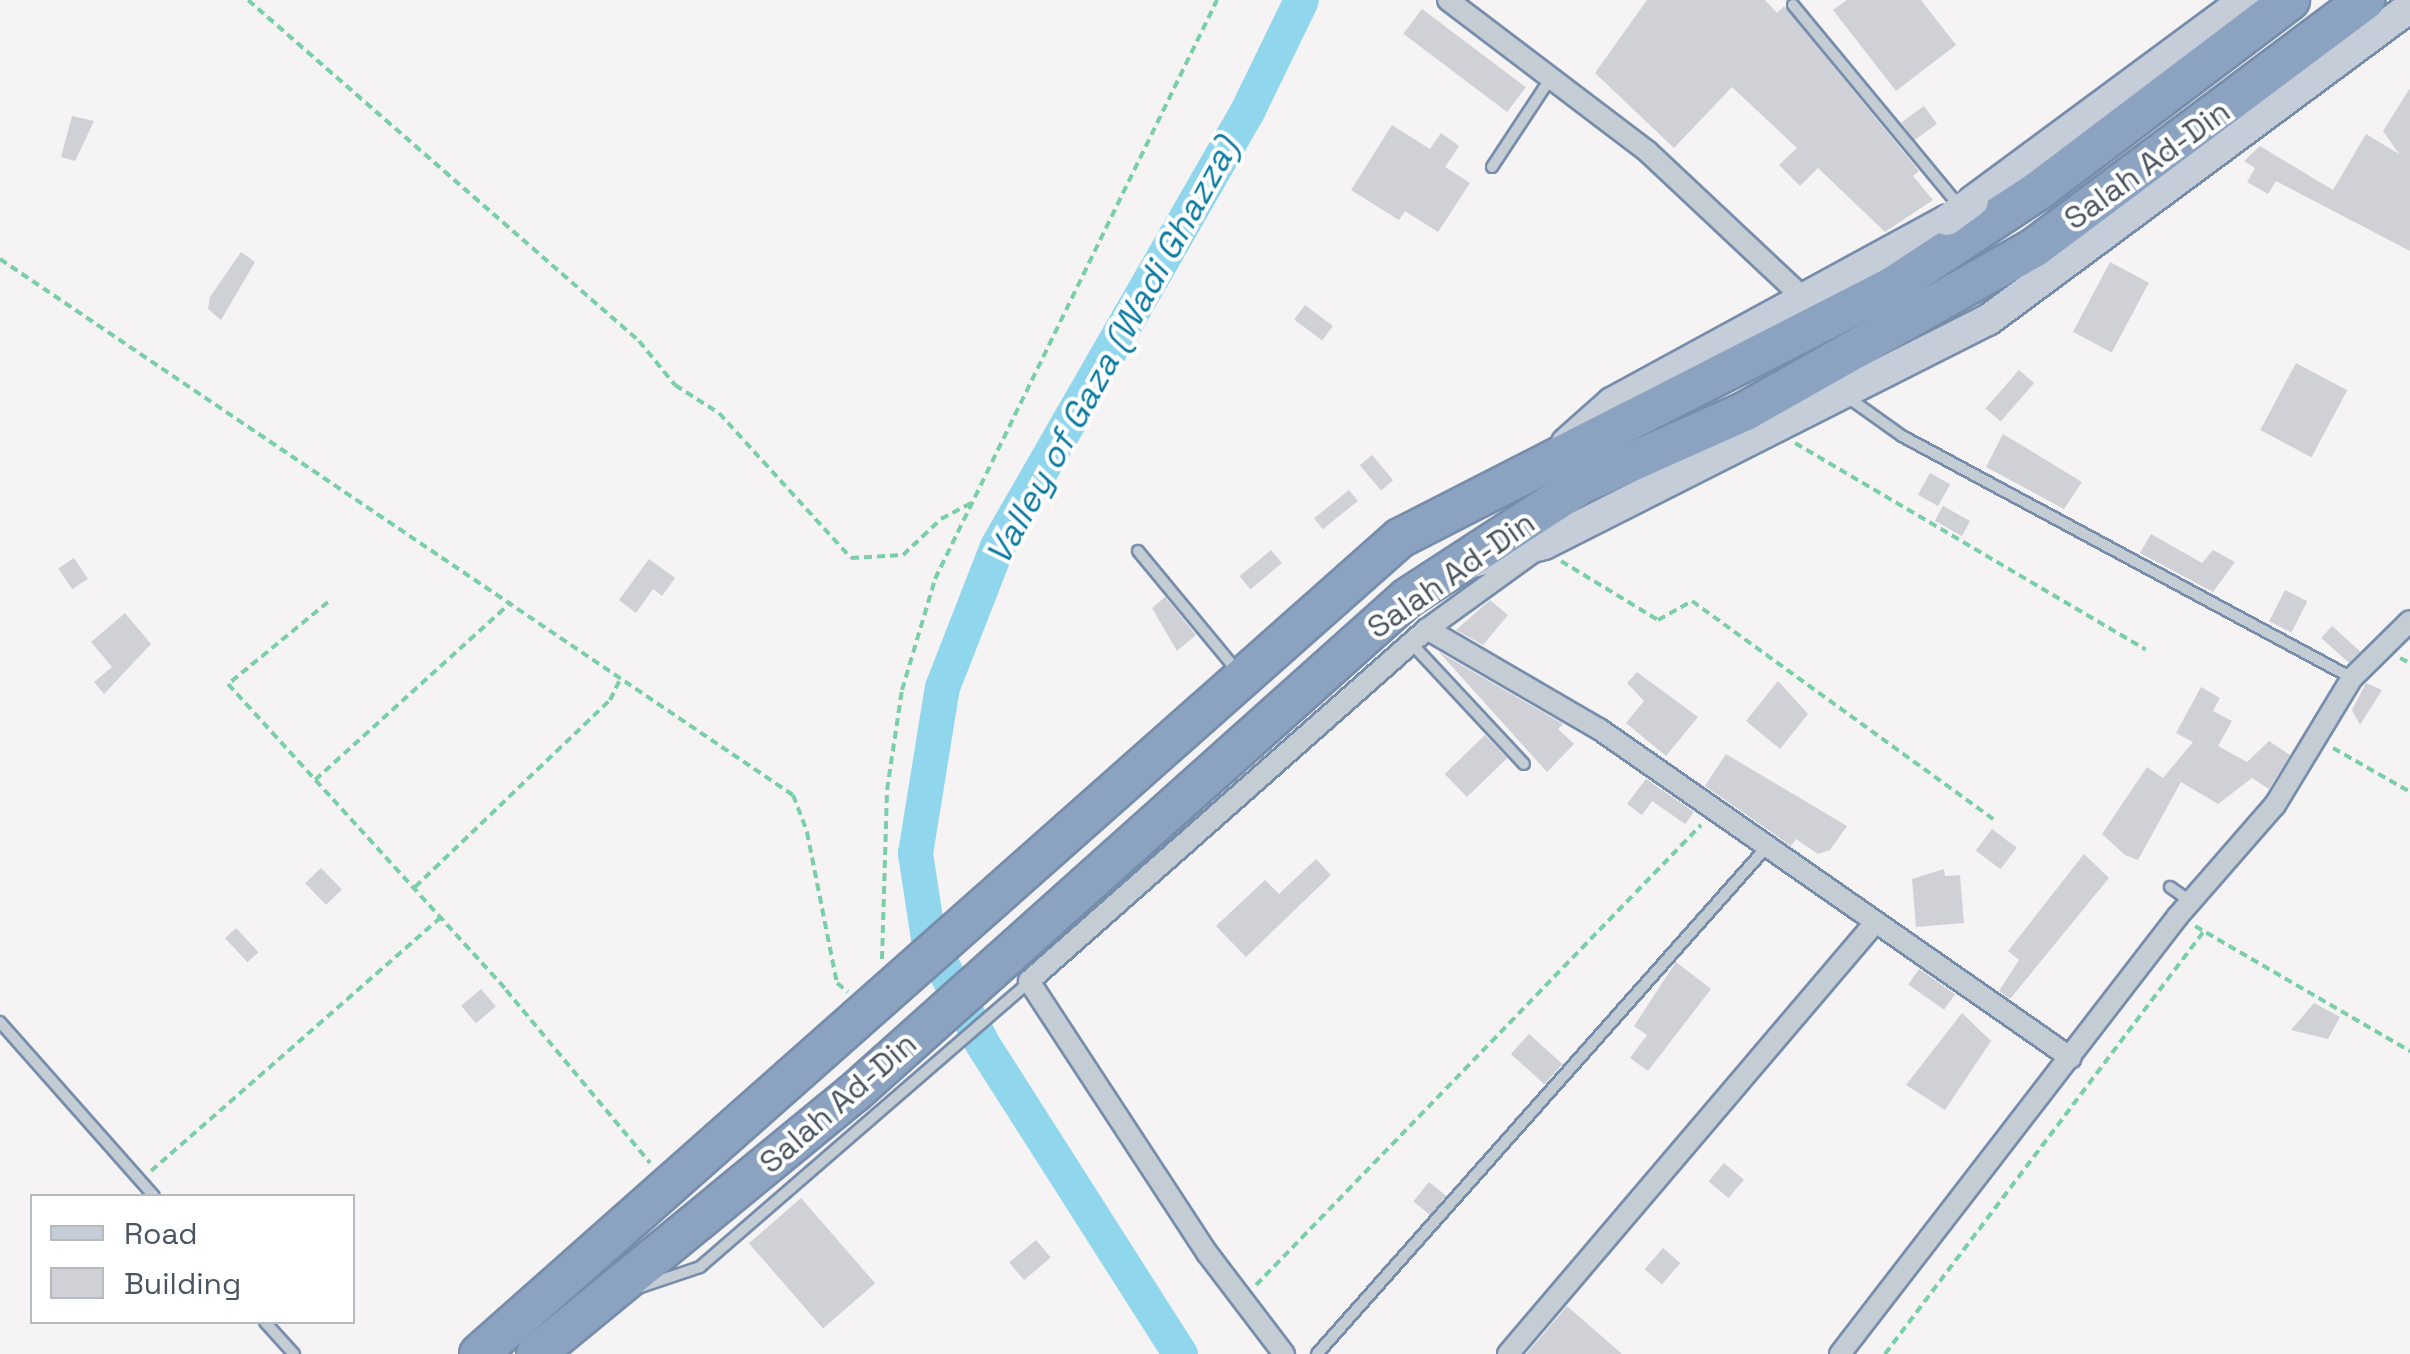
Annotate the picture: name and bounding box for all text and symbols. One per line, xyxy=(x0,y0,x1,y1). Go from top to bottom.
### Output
street label: Salah Ad-Din xyxy=(2056,92,2238,238)
water label: Valley of Gaza (Wadi Ghazza) xyxy=(977,130,1247,572)
street label: Salah Ad-Din xyxy=(1360,503,1542,647)
street label: Salah Ad-Din xyxy=(751,1024,925,1182)
legend xyxy=(30,1194,355,1324)
text: Road xyxy=(124,1214,198,1253)
text: Building xyxy=(124,1264,241,1303)

